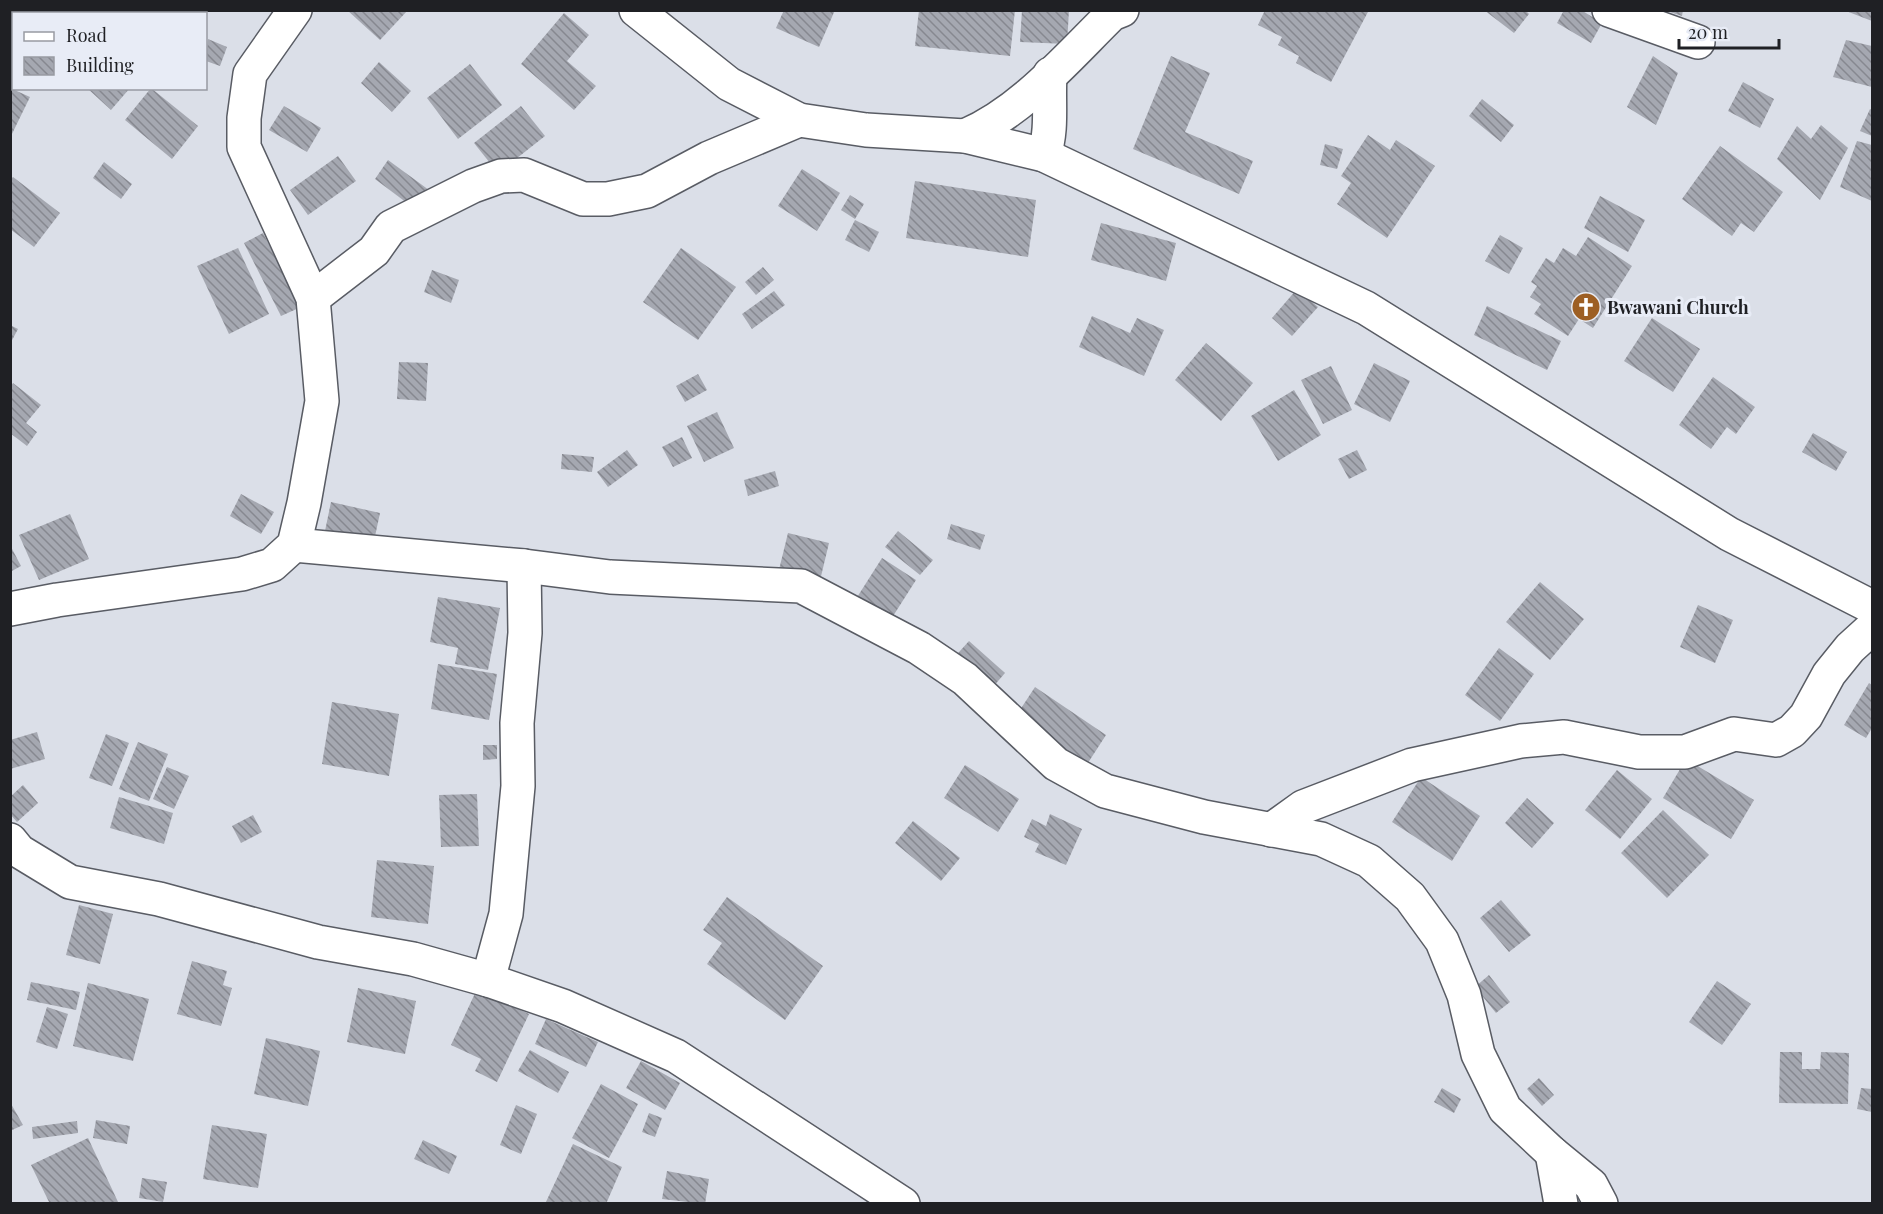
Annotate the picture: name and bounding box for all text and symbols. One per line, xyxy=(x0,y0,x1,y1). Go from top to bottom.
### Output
legend xyxy=(12,12,207,90)
scale bar xyxy=(1679,12,1780,50)
text: 20 m xyxy=(1688,20,1728,44)
text: Road xyxy=(66,23,107,47)
text: Building xyxy=(66,53,134,77)
church icon: Bwawani Church xyxy=(1570,291,1602,323)
place label: Bwawani Church xyxy=(1607,295,1749,319)

